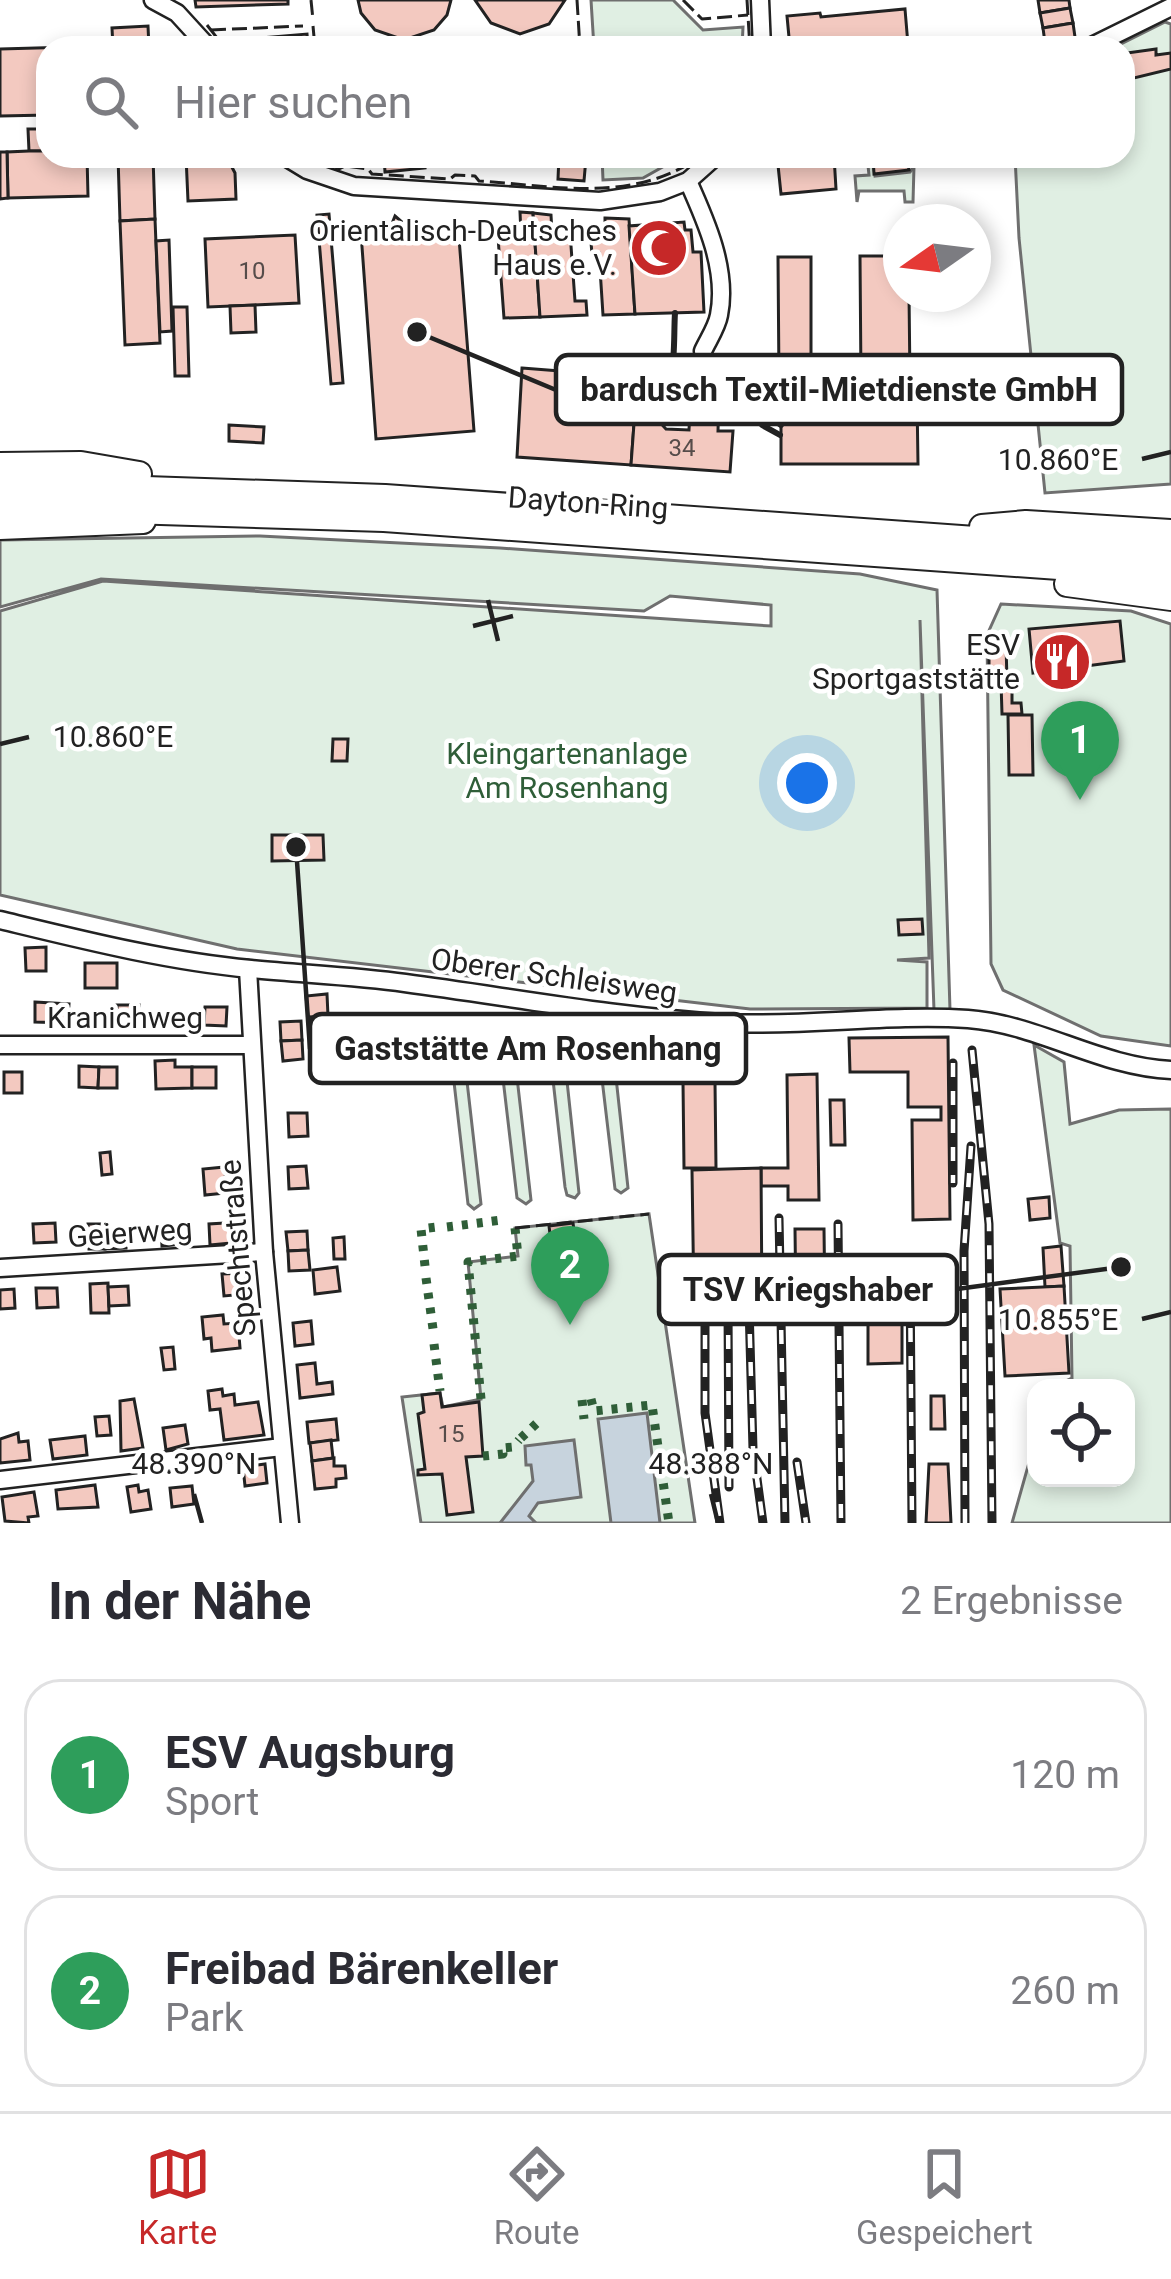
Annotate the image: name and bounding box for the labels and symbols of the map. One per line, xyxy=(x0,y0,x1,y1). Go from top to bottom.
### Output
north arrow xyxy=(883,204,991,312)
place label: Orientalisch-Deutsches Haus e.V. xyxy=(309,213,617,282)
mosque icon: Orientalisch-Deutsches Haus e.V. xyxy=(628,217,690,279)
house number: 10 xyxy=(239,257,265,285)
callout: bardusch Textil-Mietdienste GmbH xyxy=(556,355,1122,424)
text: bardusch Textil-Mietdienste GmbH xyxy=(580,370,1098,409)
house number: 34 xyxy=(669,434,695,462)
text: 10.860°E xyxy=(998,442,1118,477)
street label: Dayton-Ring xyxy=(507,479,669,526)
place label: ESV Sportgaststätte xyxy=(812,627,1020,696)
restaurant icon: ESV Sportgaststätte xyxy=(1031,631,1093,693)
pin: 1 xyxy=(1041,701,1119,800)
text: 10.860°E xyxy=(53,719,173,754)
park label: Kleingartenanlage Am Rosenhang xyxy=(446,736,688,805)
your location xyxy=(777,753,837,813)
street label: Oberer Schleisweg xyxy=(429,941,679,1010)
street label: Kranichweg xyxy=(47,1000,203,1035)
callout: Gaststätte Am Rosenhang xyxy=(310,1014,746,1083)
text: Gaststätte Am Rosenhang xyxy=(334,1029,722,1068)
street label: Spechtstraße xyxy=(212,1158,263,1338)
street label: Geierweg xyxy=(66,1211,194,1254)
pin: 2 xyxy=(531,1226,609,1325)
callout: TSV Kriegshaber xyxy=(659,1255,957,1324)
text: TSV Kriegshaber xyxy=(683,1270,933,1309)
text: 10.855°E xyxy=(998,1302,1118,1337)
house number: 15 xyxy=(438,1420,464,1448)
text: 48.390°N xyxy=(132,1446,256,1481)
text: 48.388°N xyxy=(649,1446,773,1481)

